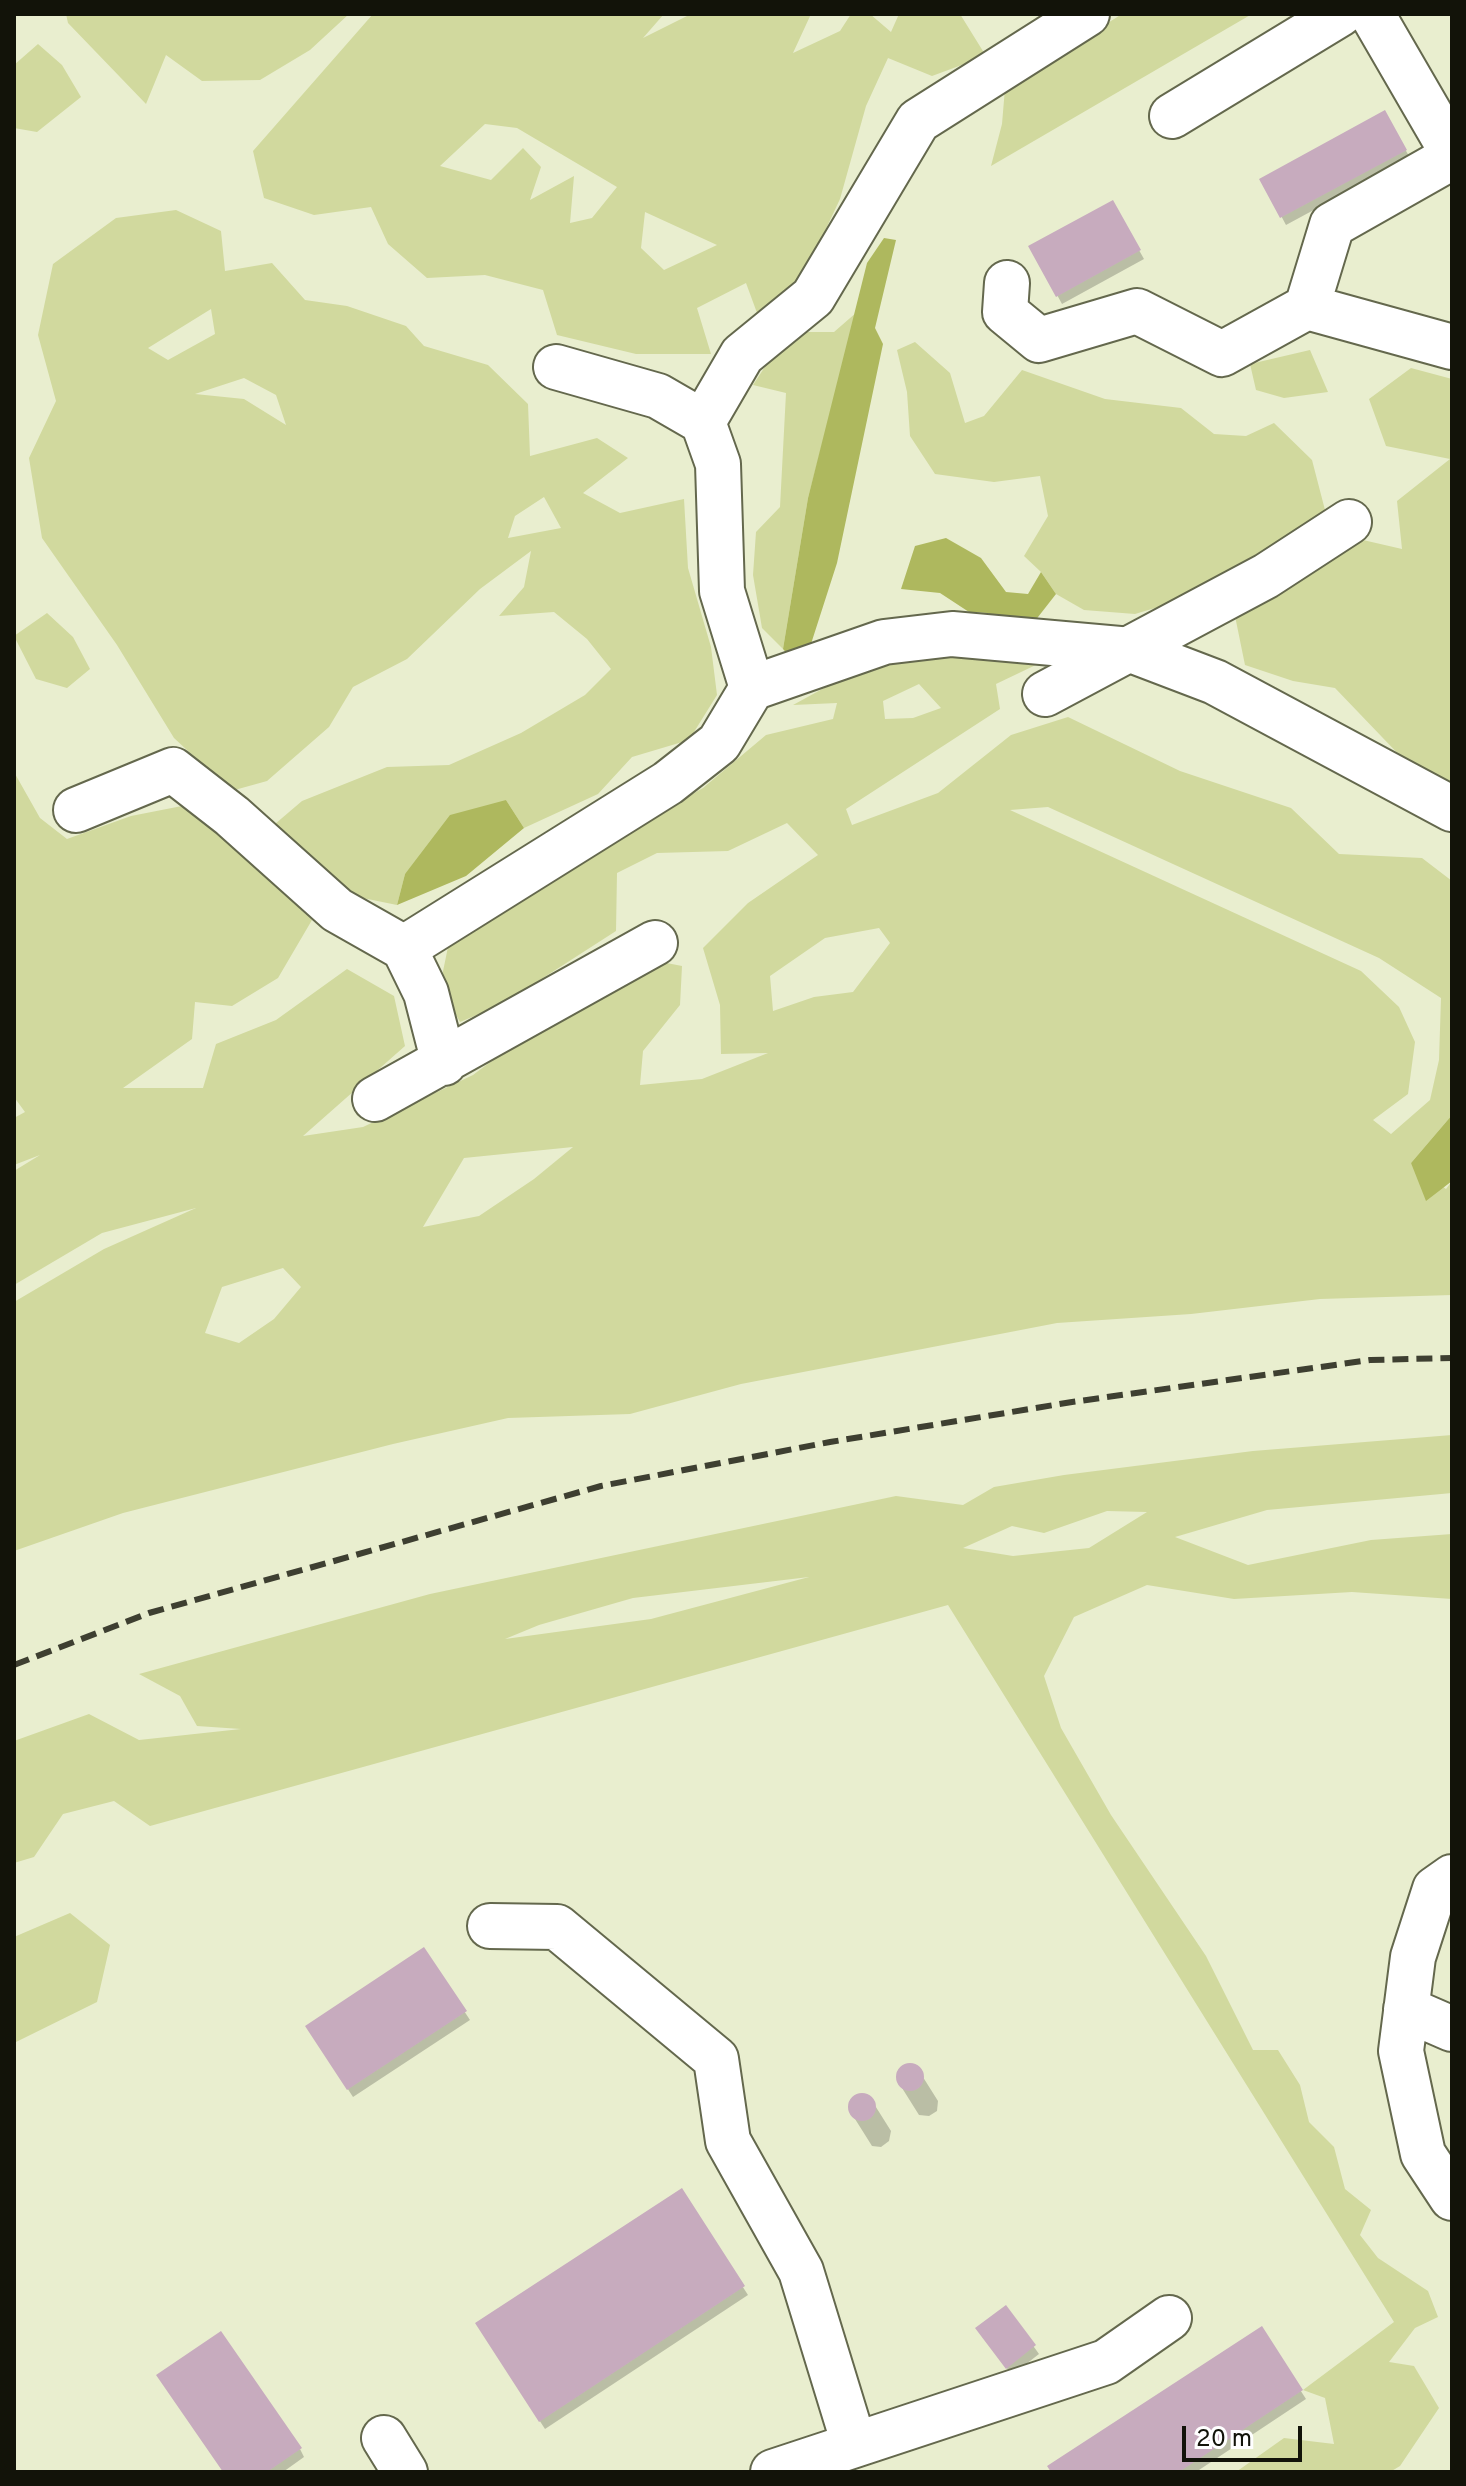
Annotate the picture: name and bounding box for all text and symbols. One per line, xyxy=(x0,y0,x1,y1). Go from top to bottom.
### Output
scale bar xyxy=(1186,2410,1306,2460)
text: 20 m xyxy=(1196,2425,1252,2455)

